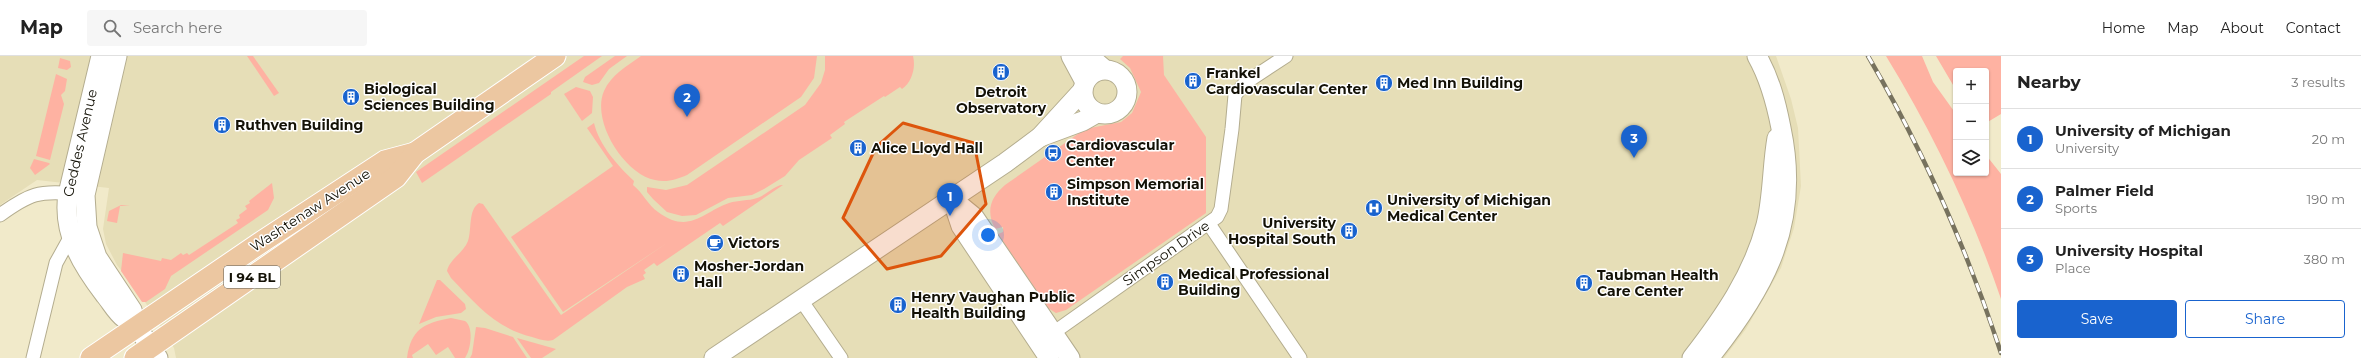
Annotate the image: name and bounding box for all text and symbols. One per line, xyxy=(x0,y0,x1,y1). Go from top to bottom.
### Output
search box xyxy=(87,10,367,46)
text: Map xyxy=(20,16,63,39)
icon: search xyxy=(101,17,123,39)
text: Search here xyxy=(133,18,222,37)
text: Home xyxy=(2102,19,2145,37)
text: Map xyxy=(2167,19,2198,37)
text: About xyxy=(2220,19,2264,37)
text: Contact xyxy=(2286,19,2341,37)
building icon: Detroit Observatory xyxy=(991,62,1011,82)
place label: Frankel Cardiovascular Center xyxy=(1206,64,1367,98)
map controls xyxy=(1953,68,1989,176)
button: + xyxy=(1953,68,1989,104)
building icon: Frankel Cardiovascular Center xyxy=(1183,71,1203,91)
text: Nearby xyxy=(2017,72,2081,92)
building icon: Med Inn Building xyxy=(1374,73,1394,93)
place label: Med Inn Building xyxy=(1397,74,1523,92)
text: 3 results xyxy=(2291,74,2345,90)
place label: Biological Sciences Building xyxy=(364,80,495,114)
place label: Detroit Observatory xyxy=(956,83,1047,117)
pin: 2 xyxy=(674,84,700,117)
street label: Geddes Avenue xyxy=(59,87,101,199)
building icon: Biological Sciences Building xyxy=(341,87,361,107)
button: − xyxy=(1953,104,1989,140)
building icon: Ruthven Building xyxy=(212,115,232,135)
place label: Ruthven Building xyxy=(235,116,363,134)
text: University of Michigan xyxy=(2055,121,2231,140)
pin: 3 xyxy=(1621,125,1647,158)
text: 1 xyxy=(2027,131,2033,147)
text: 20 m xyxy=(2312,131,2345,147)
place label: Cardiovascular Center xyxy=(1066,136,1174,170)
building icon: Alice Lloyd Hall xyxy=(848,138,868,158)
place label: Alice Lloyd Hall xyxy=(870,139,983,157)
button: layers xyxy=(1953,140,1989,176)
text: University xyxy=(2055,140,2119,156)
bus stop icon: Cardiovascular Center xyxy=(1043,143,1063,163)
street label: Washtenaw Avenue xyxy=(247,164,373,256)
place label: Simpson Memorial Institute xyxy=(1067,175,1204,209)
text: Palmer Field xyxy=(2055,181,2154,200)
building icon: Simpson Memorial Institute xyxy=(1044,182,1064,202)
pin: 1 xyxy=(937,183,963,216)
place label: University of Michigan Medical Center xyxy=(1387,191,1551,225)
text: 2 xyxy=(2026,191,2034,207)
text: 190 m xyxy=(2307,191,2345,207)
hospital icon: University of Michigan Medical Center xyxy=(1364,198,1384,218)
text: Sports xyxy=(2055,200,2097,216)
place label: University Hospital South xyxy=(1228,214,1337,248)
street label: Simpson Drive xyxy=(1119,216,1213,290)
building icon: University Hospital South xyxy=(1339,221,1359,241)
your location xyxy=(978,225,998,245)
cafe icon: Victors xyxy=(705,233,725,253)
place label: Victors xyxy=(727,234,780,252)
text: University Hospital xyxy=(2055,241,2203,260)
text: 3 xyxy=(2026,251,2034,267)
text: 380 m xyxy=(2304,251,2345,267)
place label: Mosher-Jordan Hall xyxy=(694,257,804,291)
text: Place xyxy=(2055,260,2091,276)
building icon: Mosher-Jordan Hall xyxy=(671,264,691,284)
place label: Medical Professional Building xyxy=(1178,265,1329,299)
road number: I 94 BL xyxy=(224,266,280,288)
place label: Taubman Health Care Center xyxy=(1597,266,1719,300)
building icon: Medical Professional Building xyxy=(1155,272,1175,292)
building icon: Taubman Health Care Center xyxy=(1574,273,1594,293)
place label: Henry Vaughan Public Health Building xyxy=(911,288,1076,322)
building icon: Henry Vaughan Public Health Building xyxy=(888,295,908,315)
button: Save xyxy=(2017,300,2177,338)
button: Share xyxy=(2185,300,2345,338)

